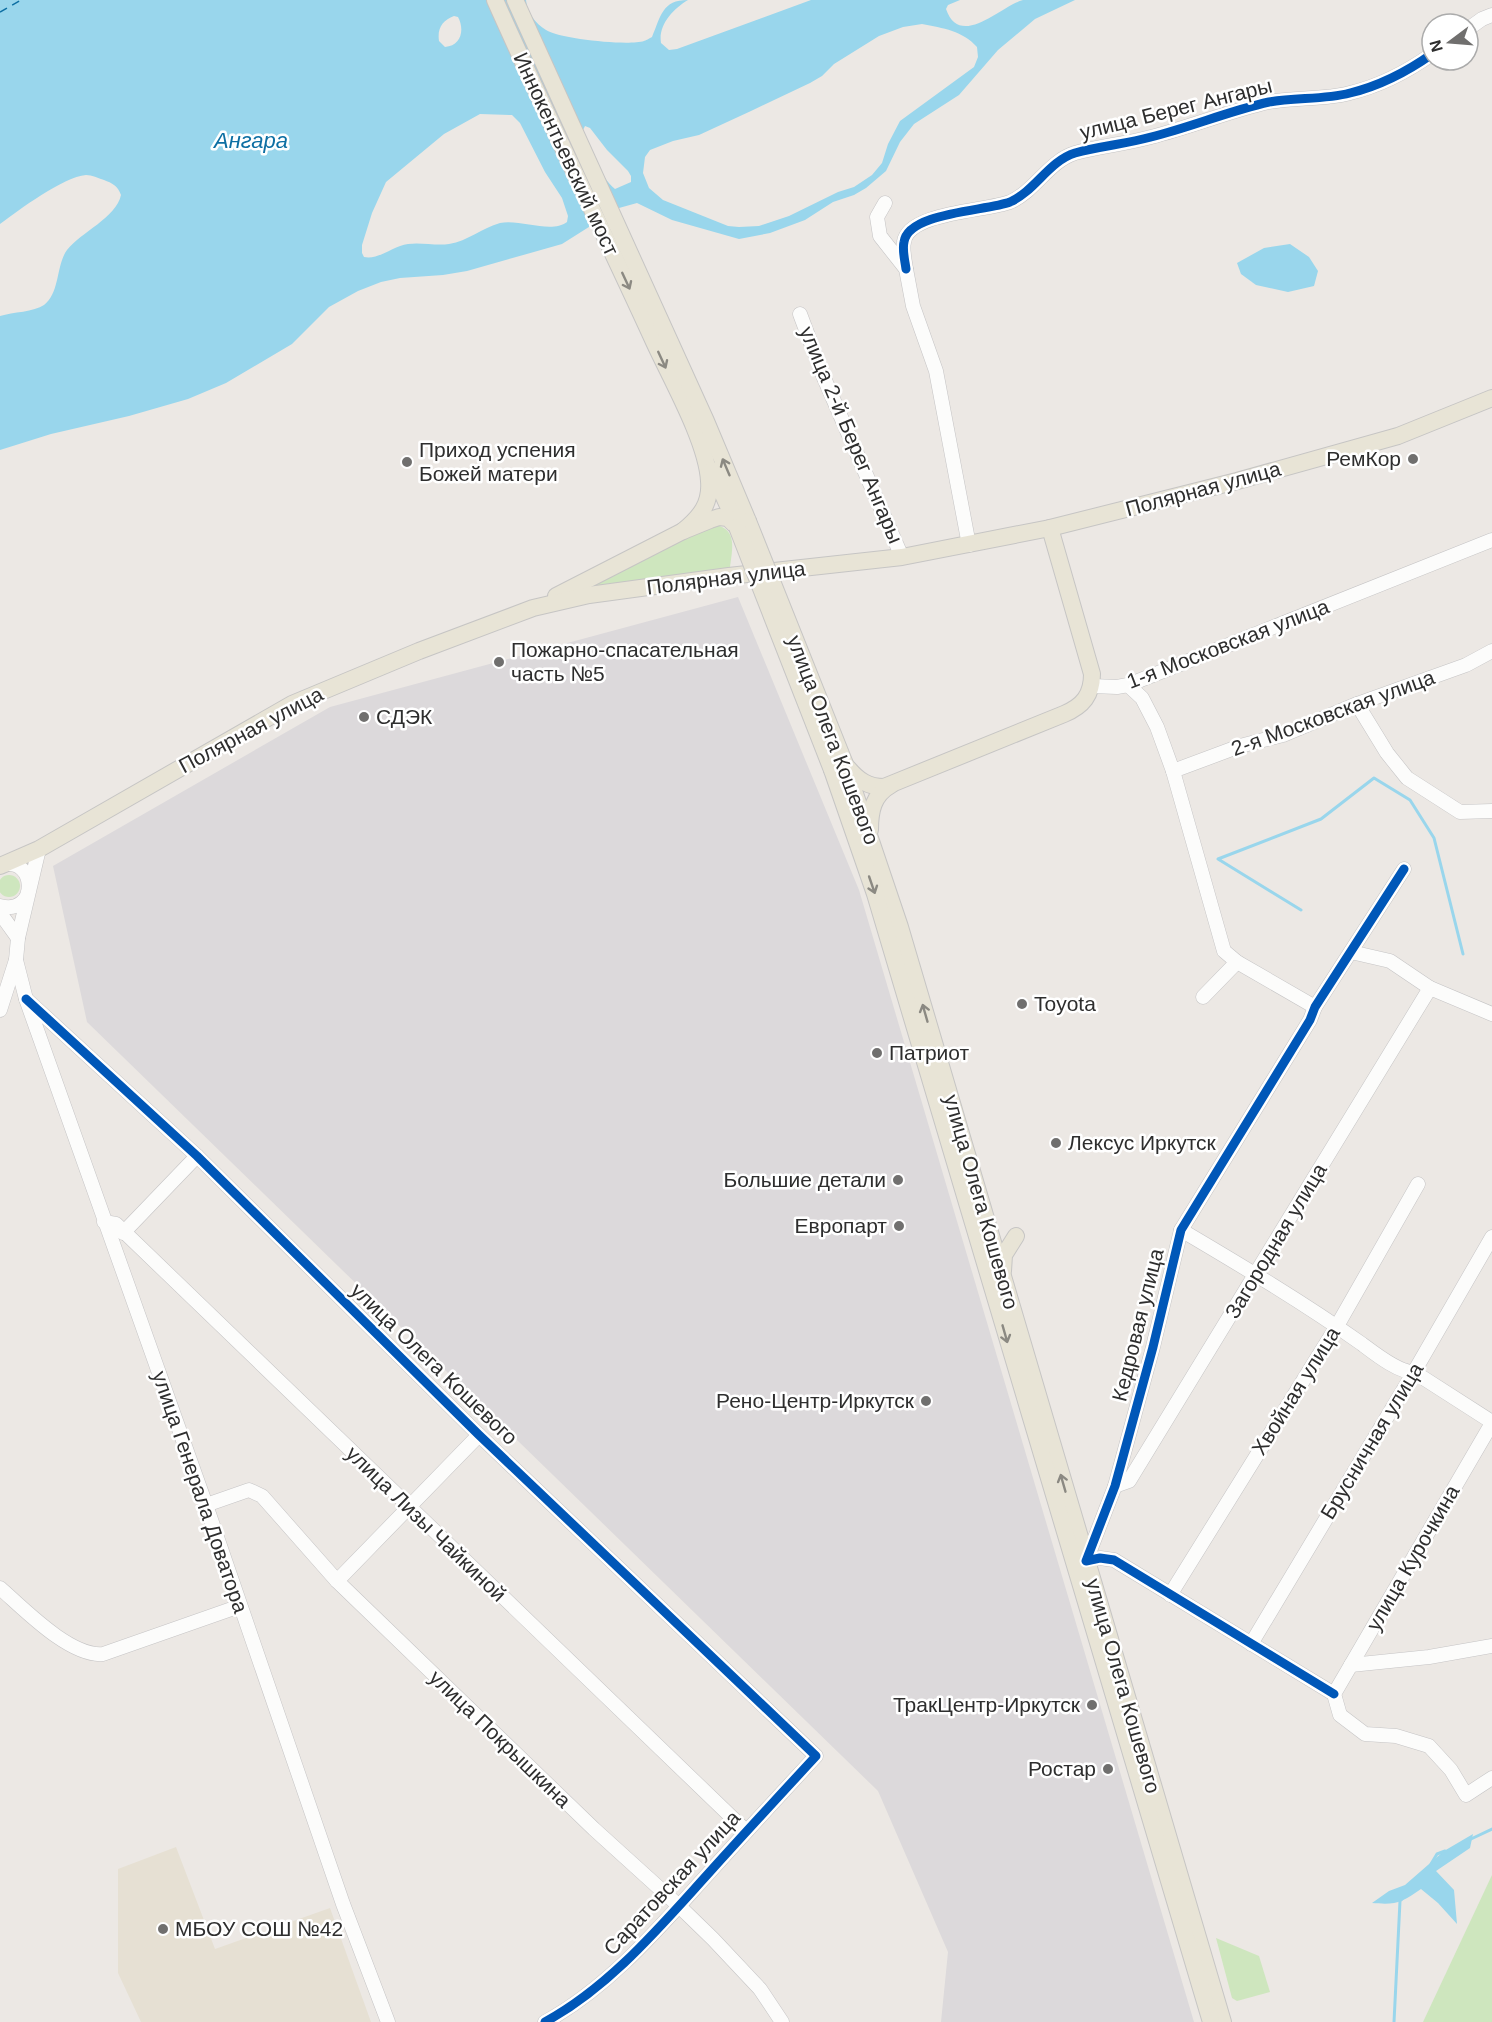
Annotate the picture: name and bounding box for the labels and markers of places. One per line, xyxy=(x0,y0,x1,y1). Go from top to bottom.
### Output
place label: Приход успения Божей матери xyxy=(419,438,576,485)
place label: РемКор xyxy=(1326,447,1401,470)
marker: РемКор xyxy=(1406,452,1420,466)
marker: Приход успения Божей матери xyxy=(400,455,414,469)
place label: Пожарно-спасательная часть №5 xyxy=(511,638,739,685)
marker: Пожарно-спасательная часть №5 xyxy=(492,655,506,669)
place label: СДЭК xyxy=(376,705,433,728)
marker: СДЭК xyxy=(357,710,371,724)
place label: Toyota xyxy=(1034,992,1096,1015)
marker: Toyota xyxy=(1015,997,1029,1011)
place label: Патриот xyxy=(889,1041,970,1064)
marker: Патриот xyxy=(870,1046,884,1060)
place label: Лексус Иркутск xyxy=(1068,1131,1217,1154)
marker: Лексус Иркутск xyxy=(1049,1136,1063,1150)
place label: Большие детали xyxy=(723,1168,886,1191)
marker: Большие детали xyxy=(891,1173,905,1187)
place label: Европарт xyxy=(795,1214,887,1237)
marker: Европарт xyxy=(892,1219,906,1233)
place label: Рено-Центр-Иркутск xyxy=(716,1389,915,1412)
marker: Рено-Центр-Иркутск xyxy=(919,1394,933,1408)
place label: ТракЦентр-Иркутск xyxy=(893,1693,1081,1716)
marker: ТракЦентр-Иркутск xyxy=(1085,1698,1099,1712)
place label: Ростар xyxy=(1028,1757,1096,1780)
marker: Ростар xyxy=(1101,1762,1115,1776)
place label: МБОУ СОШ №42 xyxy=(175,1917,343,1940)
marker: МБОУ СОШ №42 xyxy=(156,1922,170,1936)

